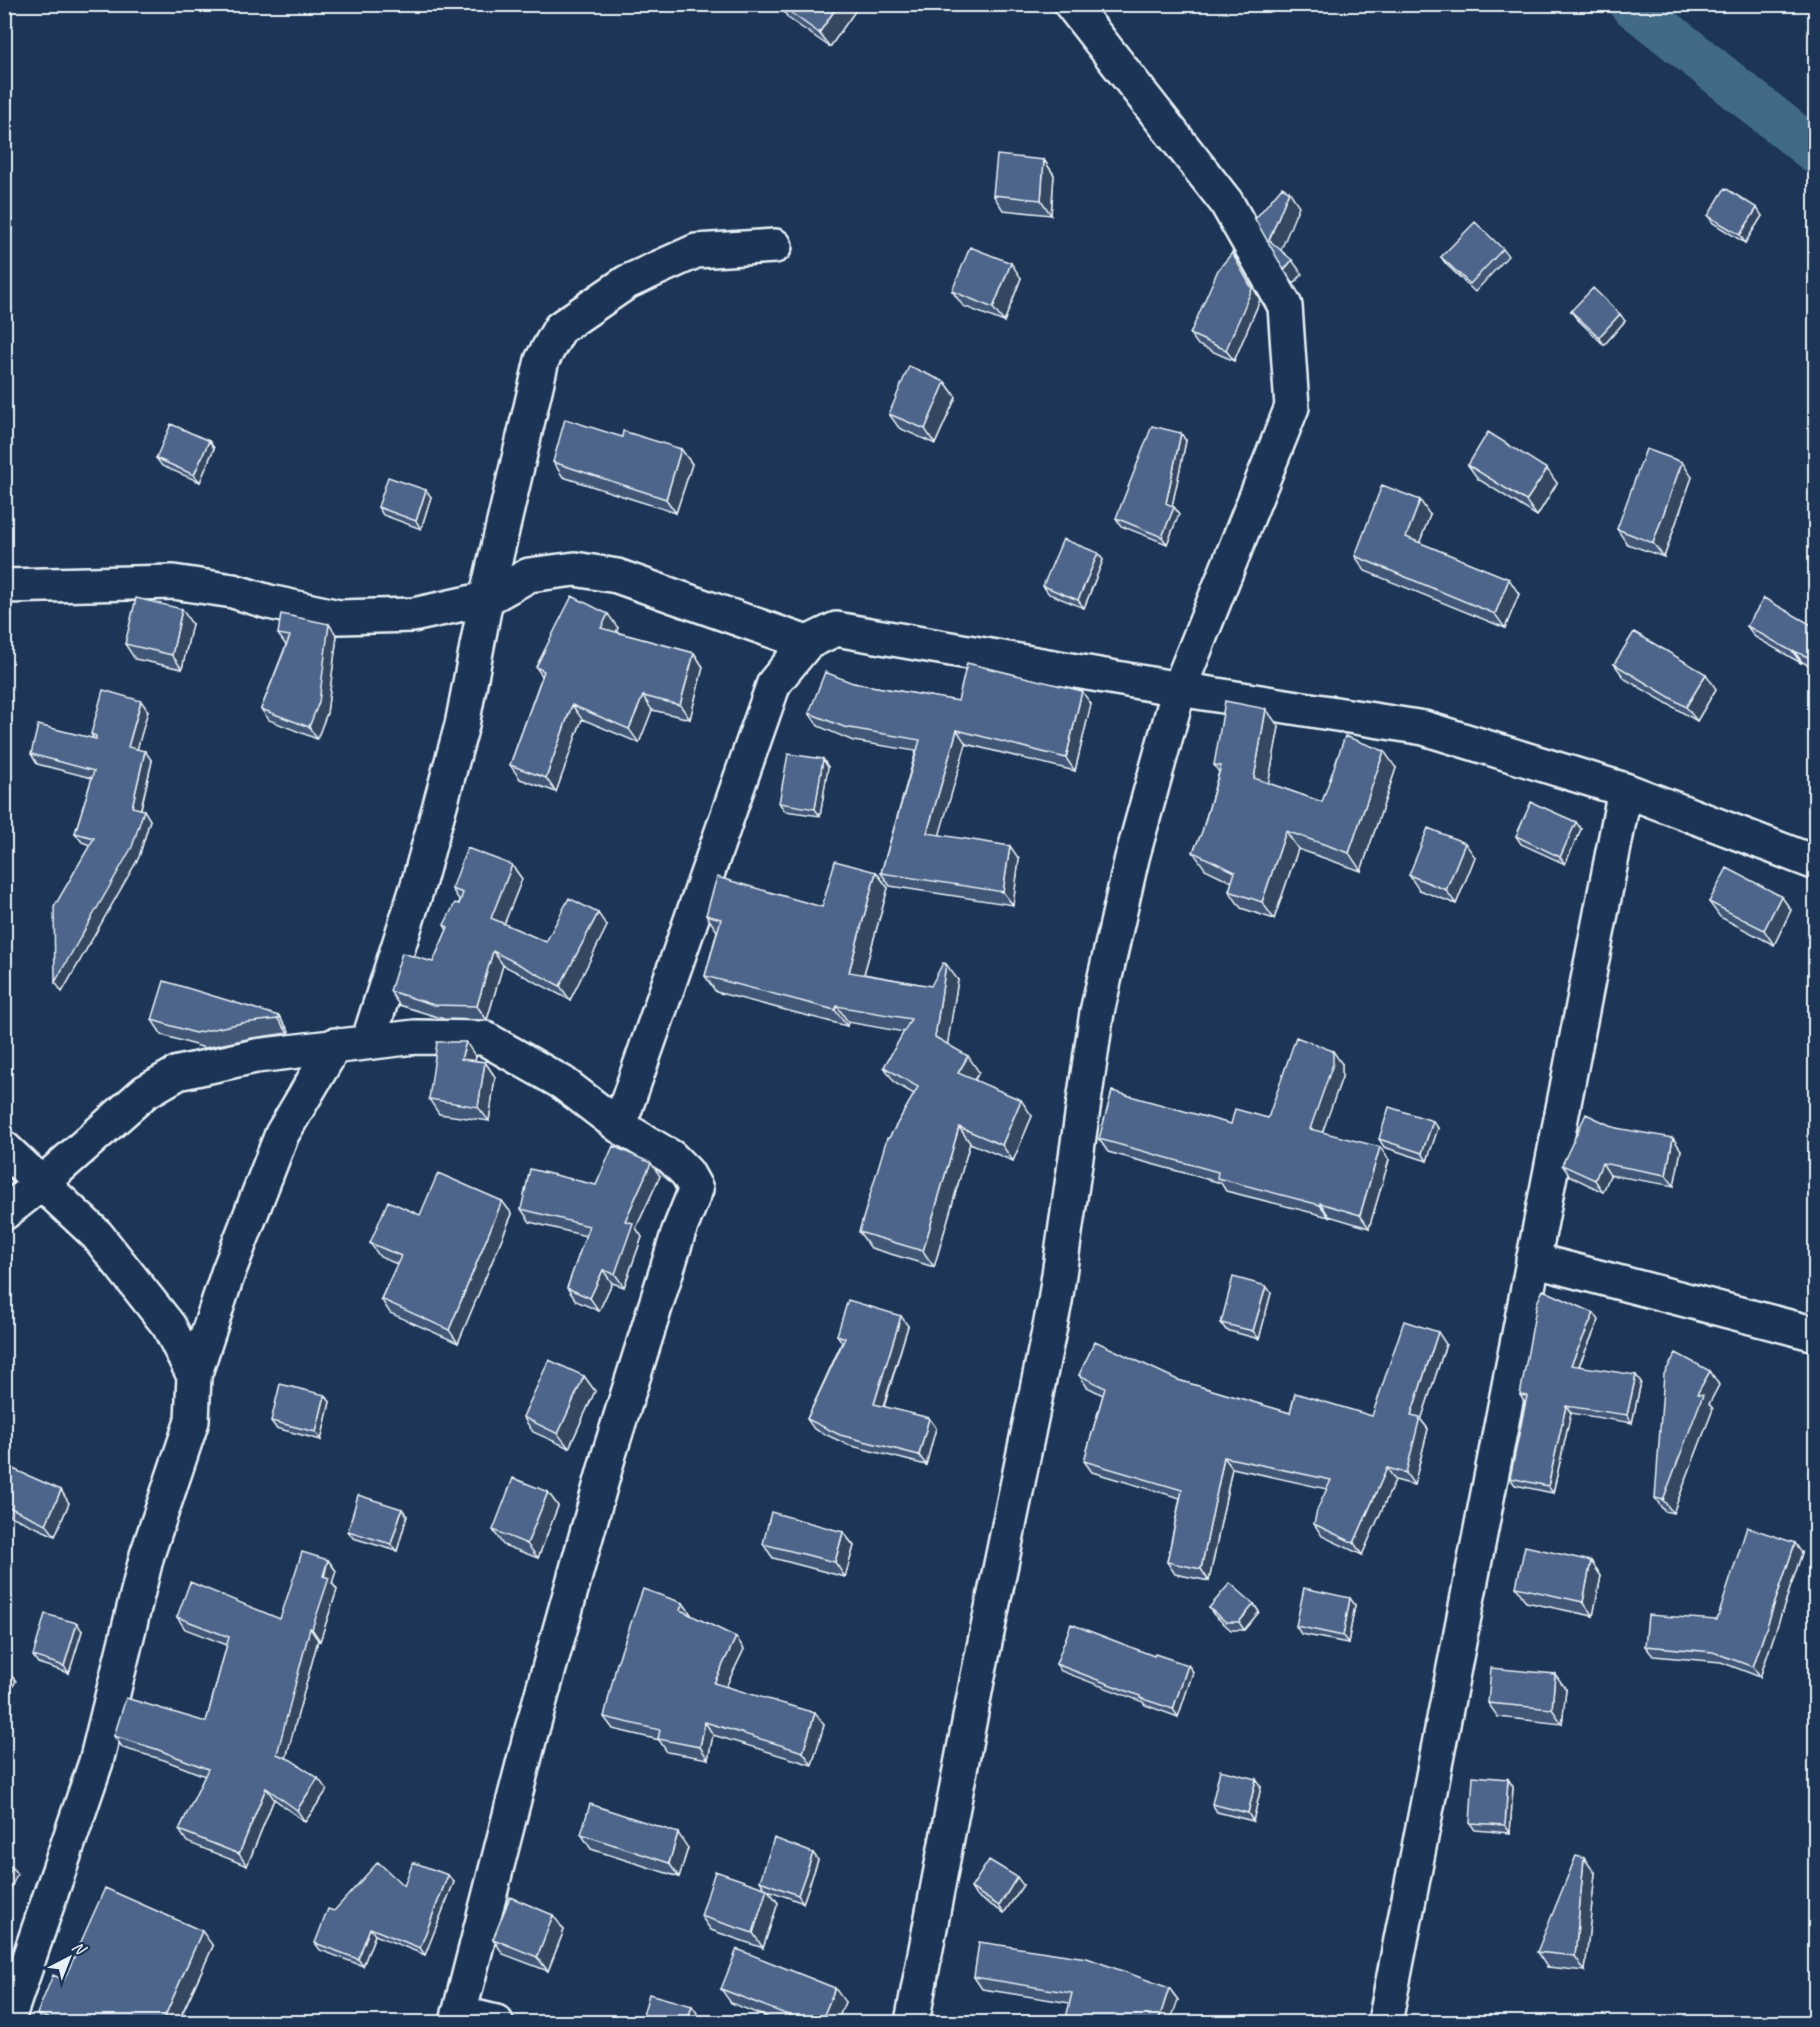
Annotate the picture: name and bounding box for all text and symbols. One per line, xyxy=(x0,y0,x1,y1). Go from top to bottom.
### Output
north arrow xyxy=(39,1928,99,1988)
text: N xyxy=(68,1937,91,1960)

